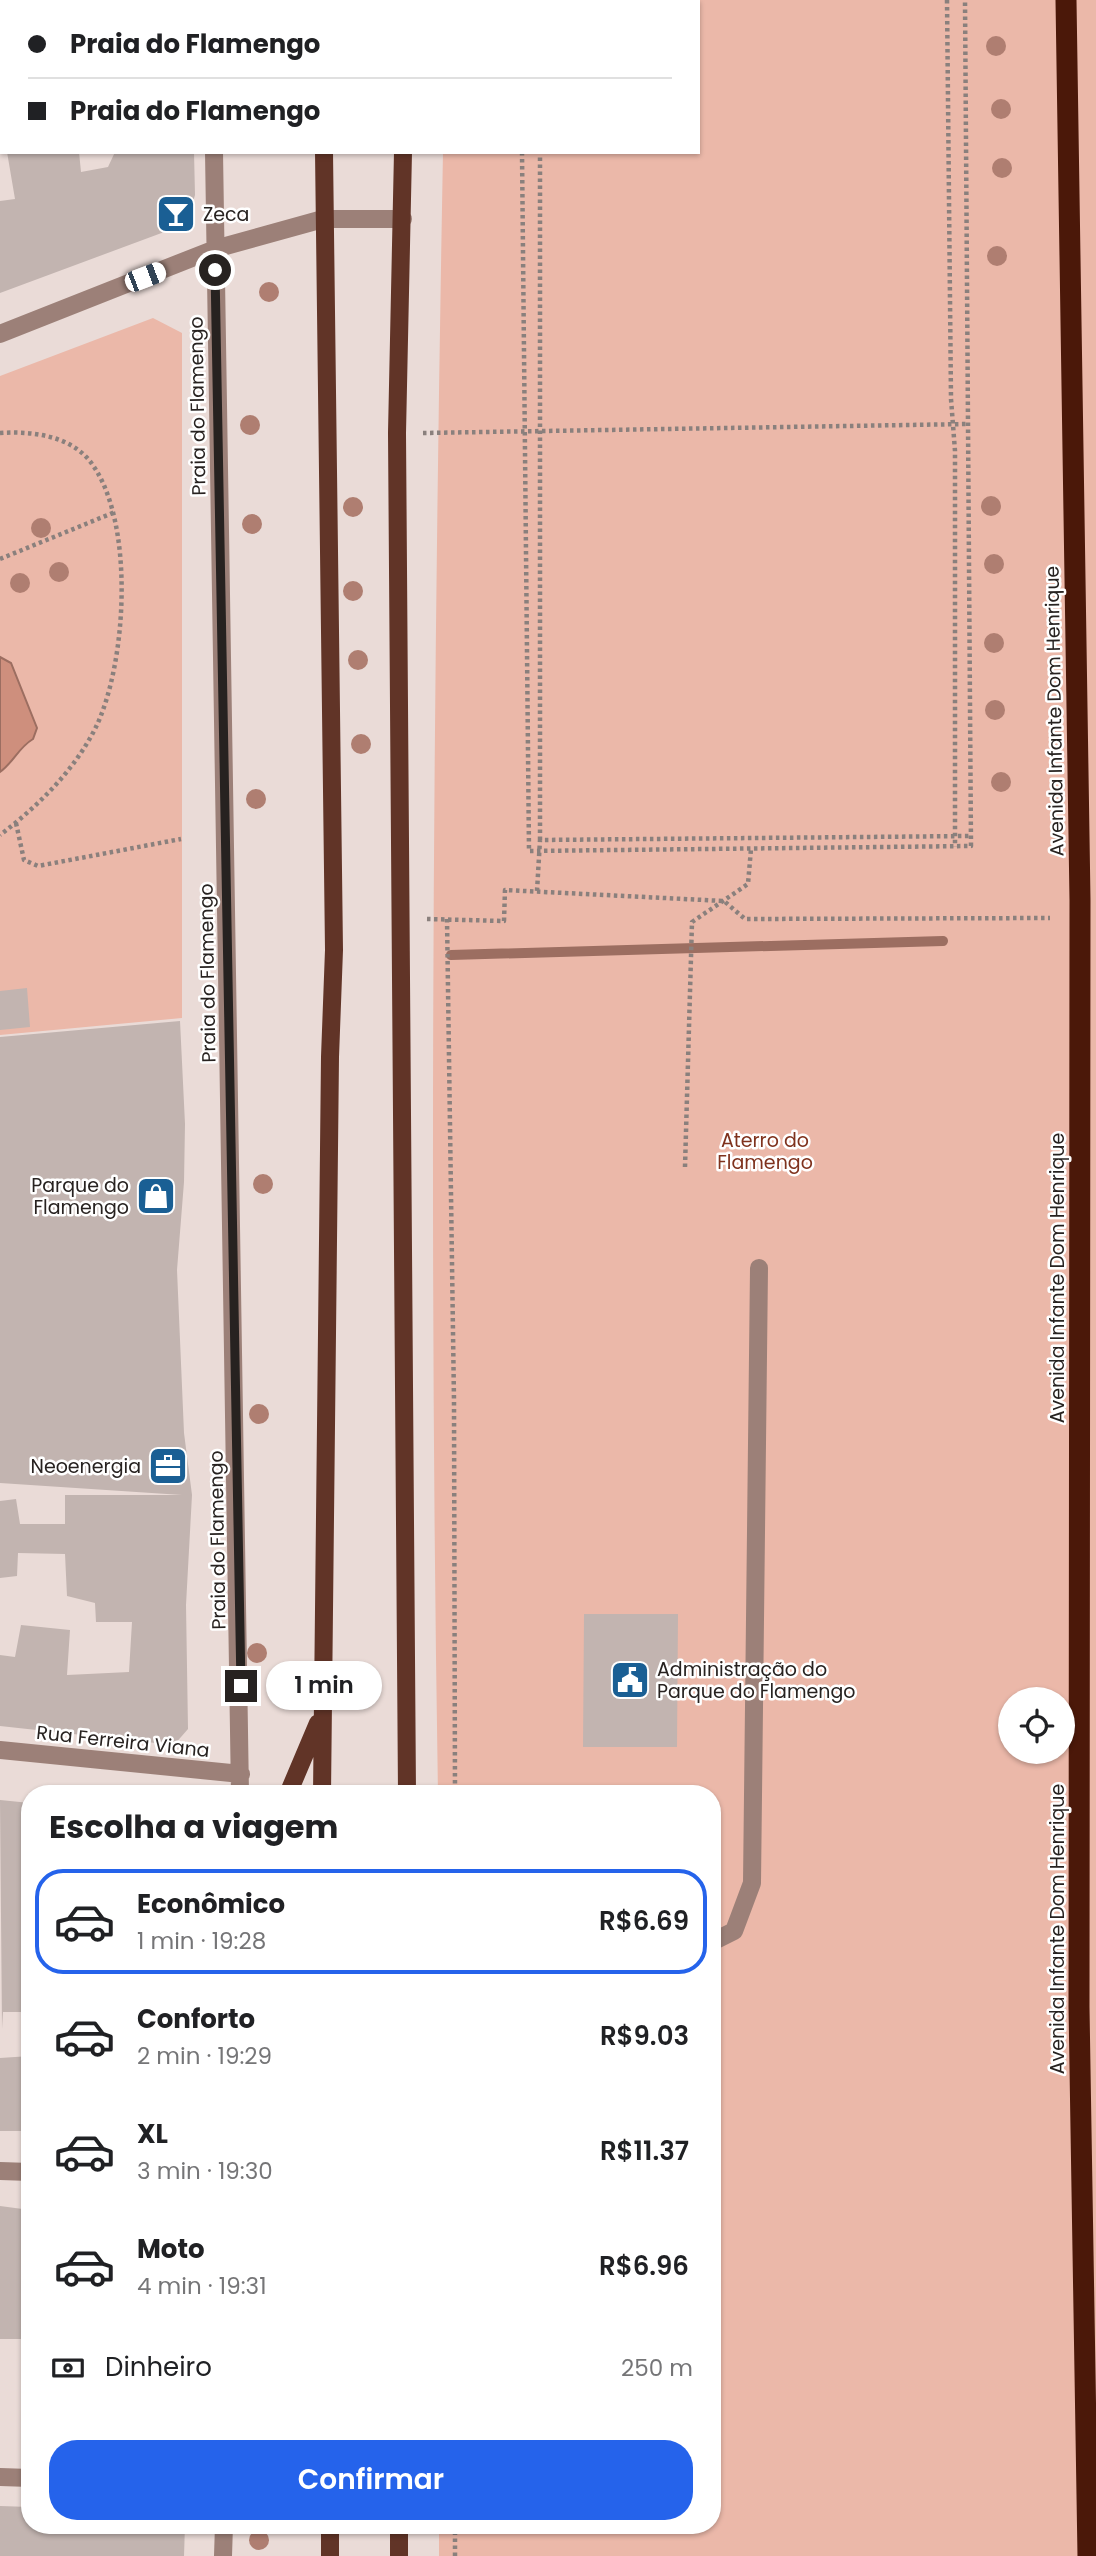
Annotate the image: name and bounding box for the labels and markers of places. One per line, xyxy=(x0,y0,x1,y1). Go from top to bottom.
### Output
bar icon: Zeca xyxy=(155,193,197,235)
place label: Zeca xyxy=(203,201,249,228)
place label: Parque do Flamengo xyxy=(31,1172,129,1221)
shop icon: Parque do Flamengo xyxy=(135,1175,177,1217)
office icon: Neoenergia xyxy=(147,1445,189,1487)
place label: Neoenergia xyxy=(31,1453,141,1480)
place label: Administração do Parque do Flamengo xyxy=(657,1656,855,1705)
public building icon: Administração do Parque do Flamengo xyxy=(609,1659,651,1701)

